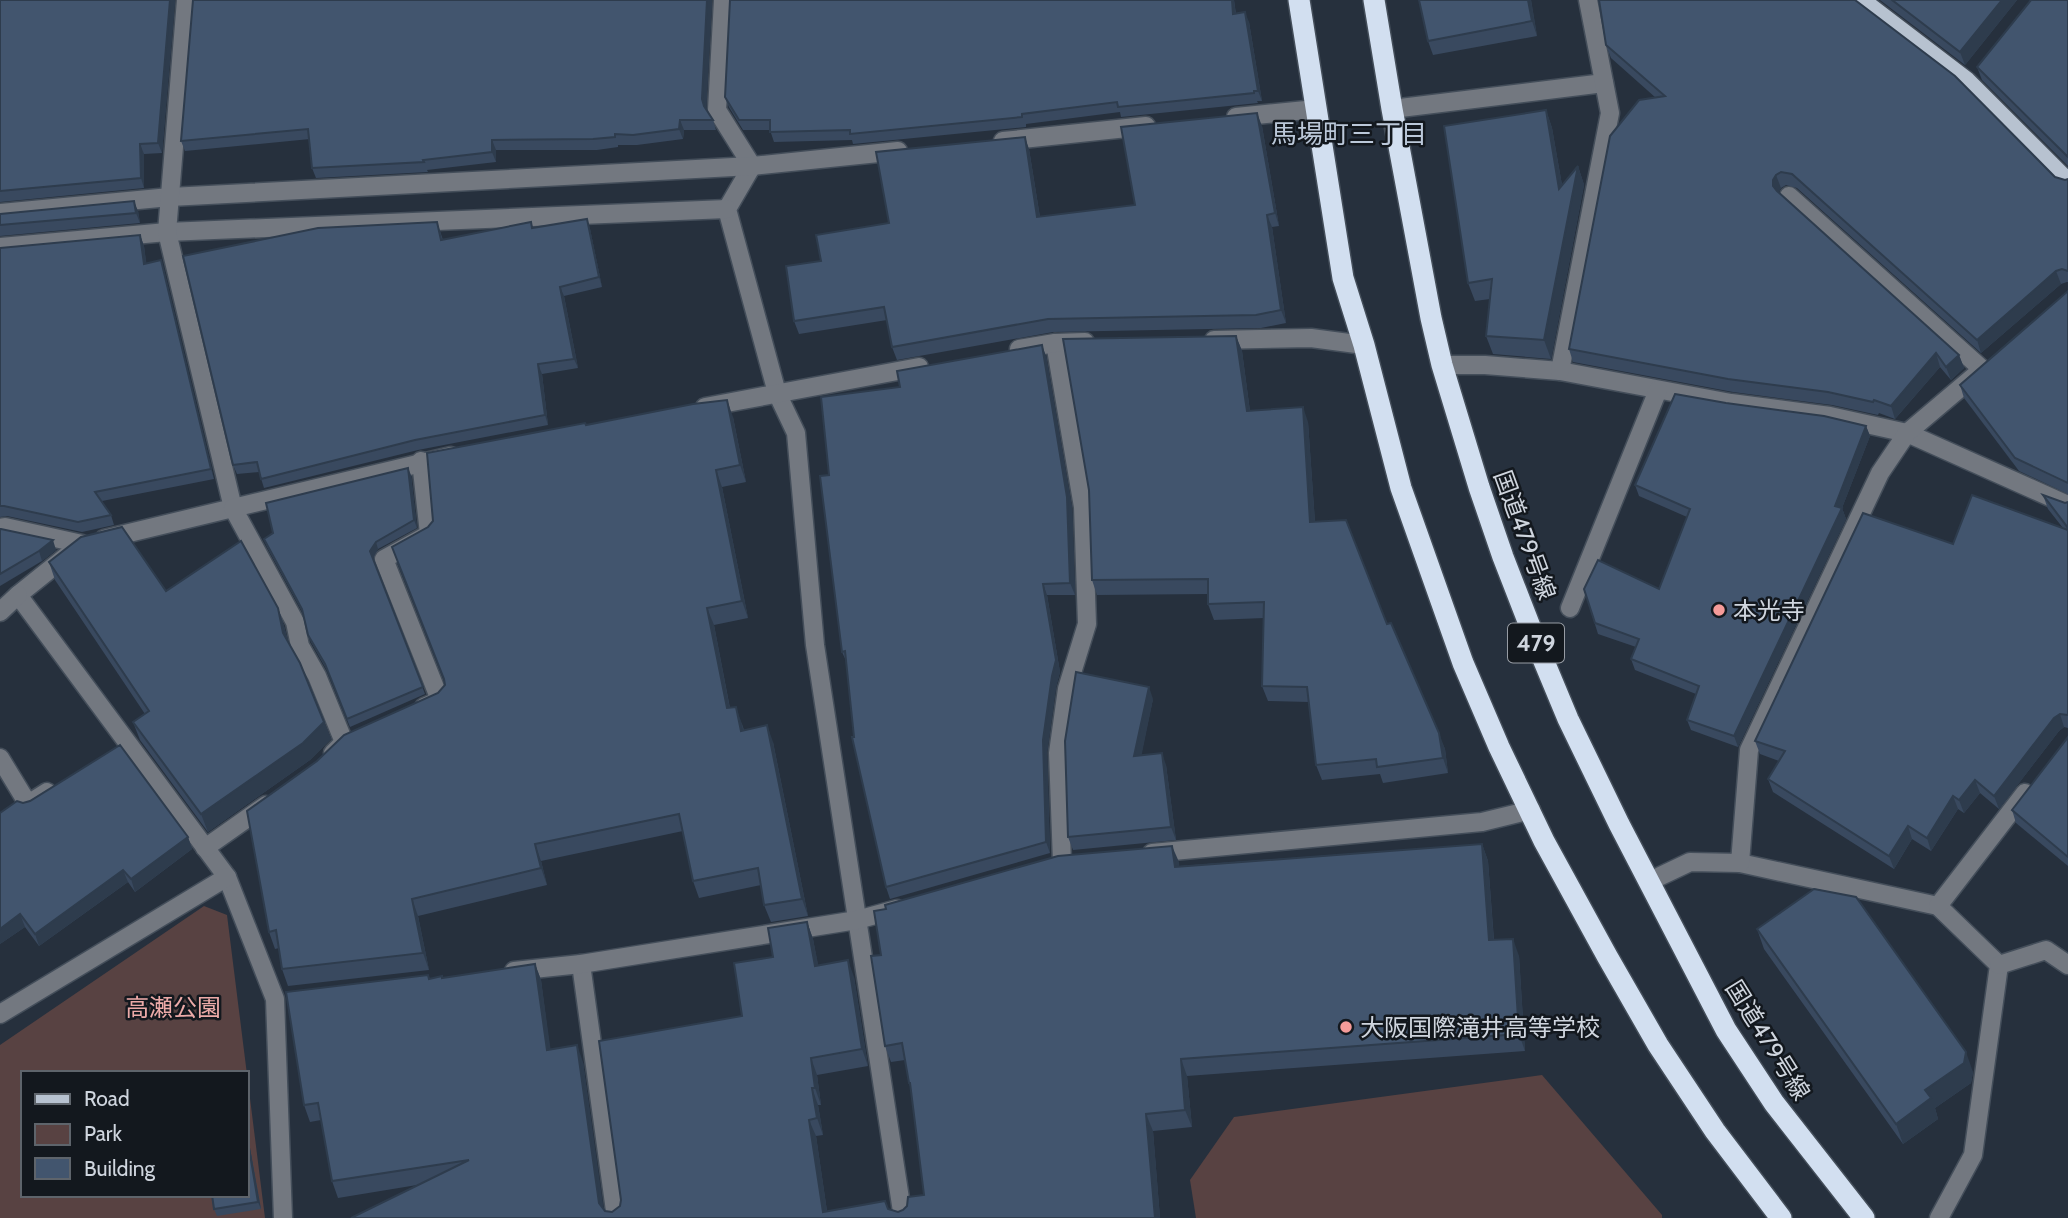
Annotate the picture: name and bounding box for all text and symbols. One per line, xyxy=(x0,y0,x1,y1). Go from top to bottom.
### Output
district label: 馬場町三丁目 xyxy=(1271,118,1427,150)
street label: 国道479号線 xyxy=(1488,466,1562,604)
place label: 本光寺 xyxy=(1733,596,1805,625)
marker: 本光寺 xyxy=(1711,602,1727,618)
road number: 479 xyxy=(1508,624,1564,663)
street label: 国道479号線 xyxy=(1720,975,1816,1105)
park label: 高瀬公園 xyxy=(125,993,221,1022)
place label: 大阪国際滝井高等学校 xyxy=(1360,1013,1600,1042)
marker: 大阪国際滝井高等学校 xyxy=(1338,1019,1354,1035)
legend xyxy=(21,1071,248,1197)
text: Road xyxy=(84,1086,130,1111)
text: Park xyxy=(84,1121,122,1146)
text: Building xyxy=(84,1156,156,1181)

